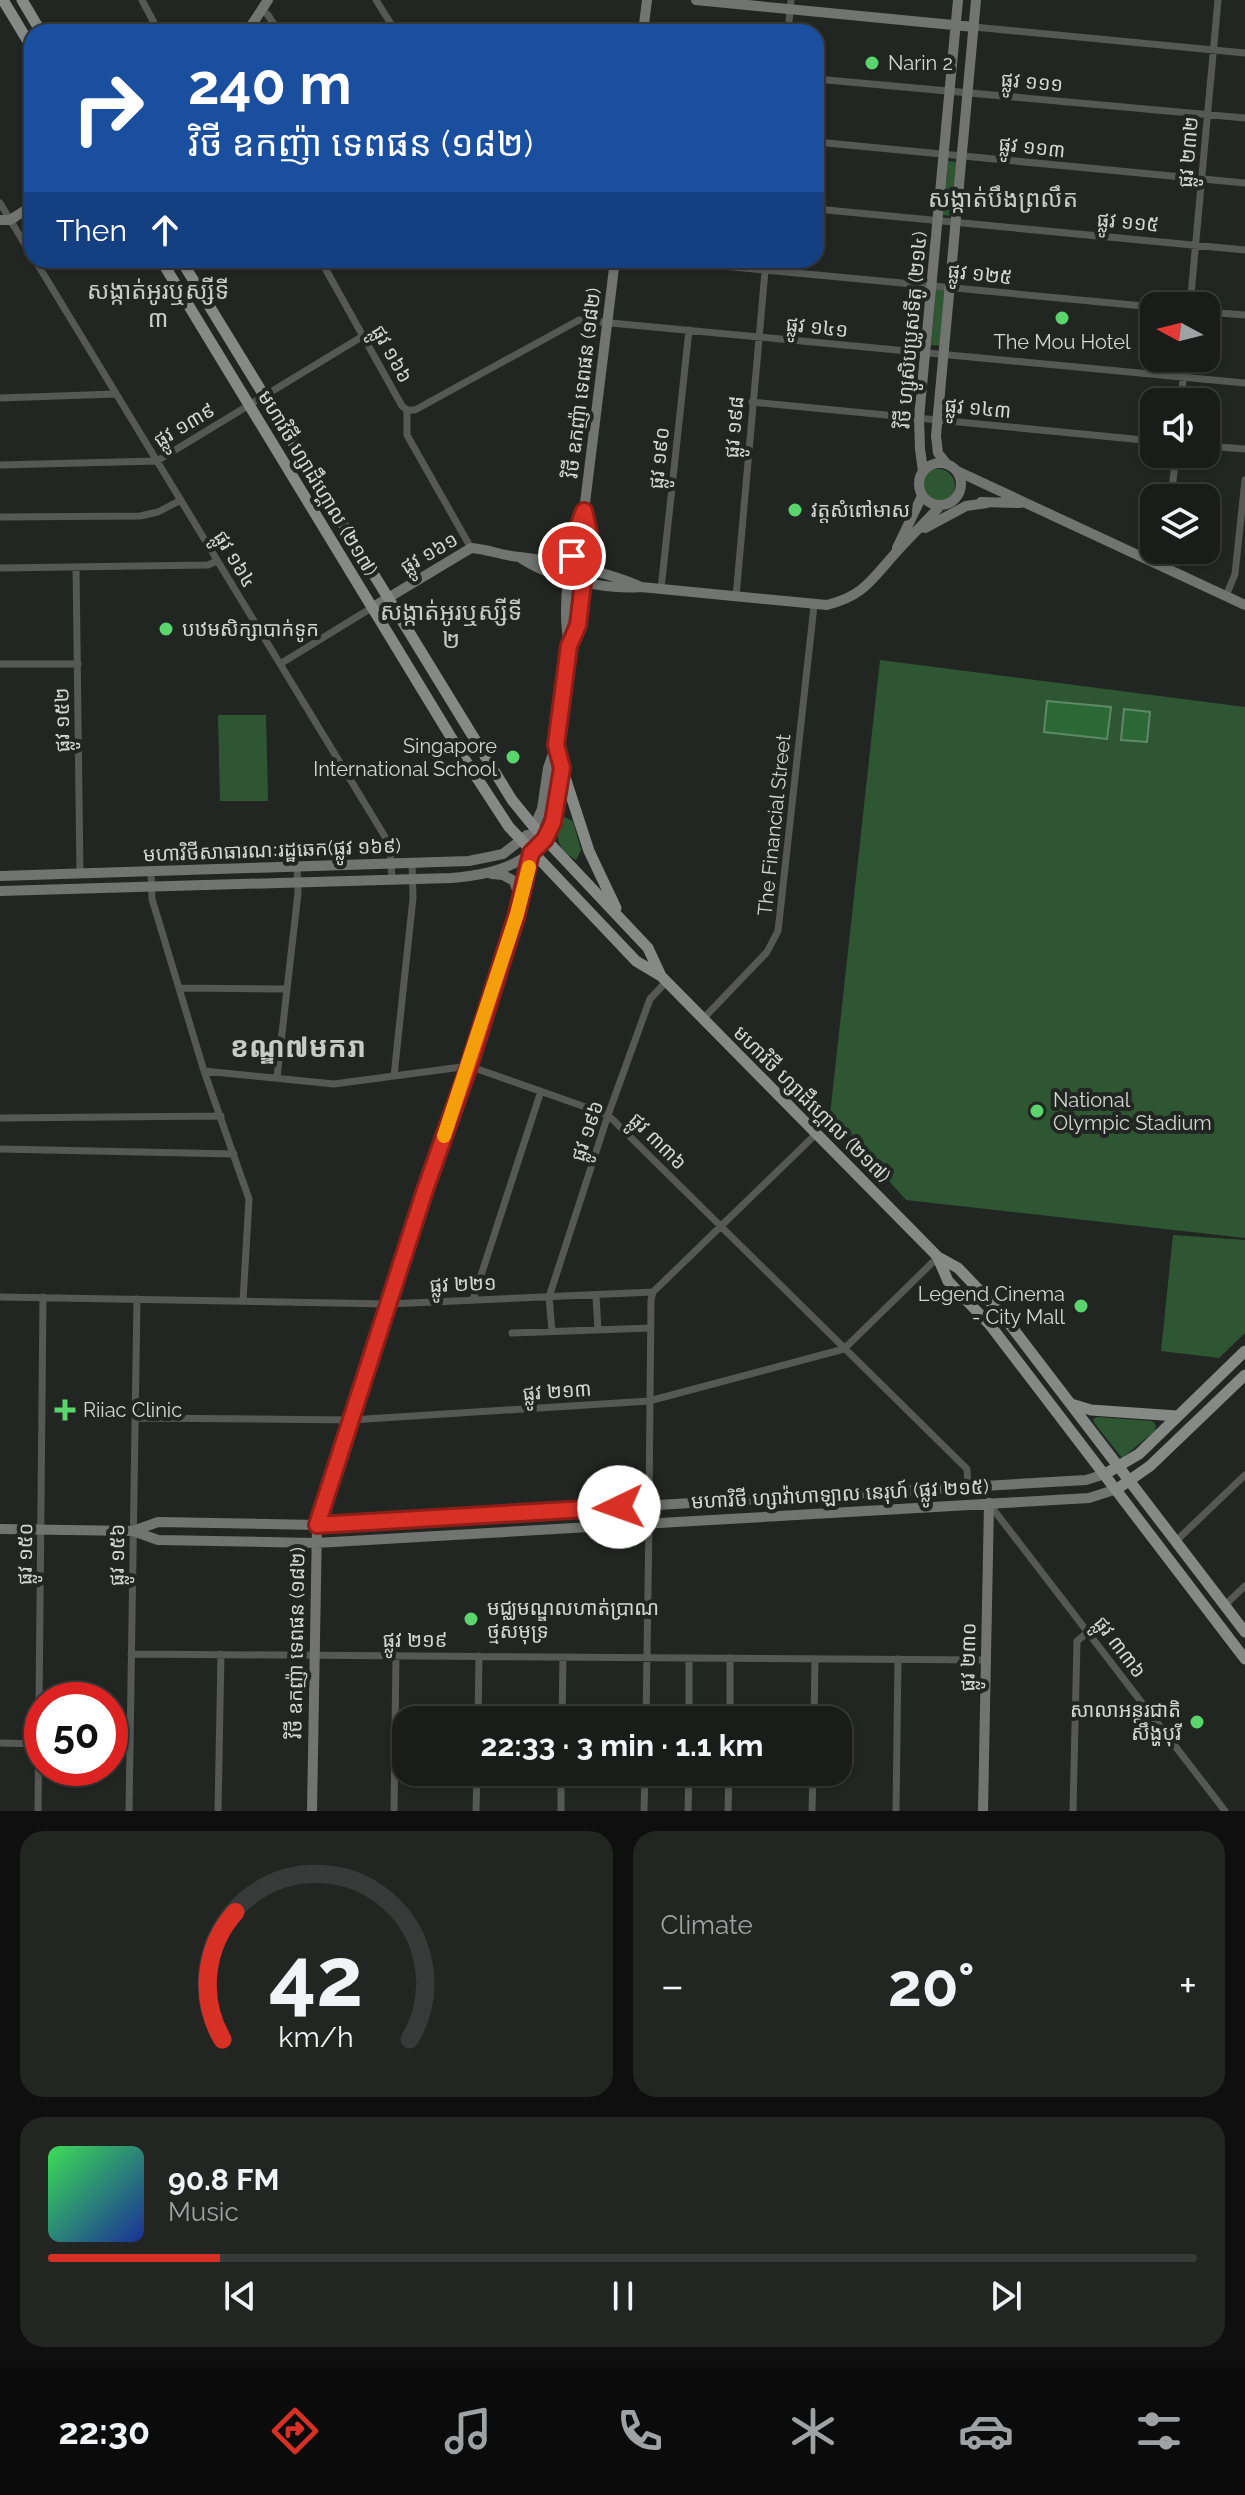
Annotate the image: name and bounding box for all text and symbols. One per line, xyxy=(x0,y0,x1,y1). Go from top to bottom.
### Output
text: 240 m xyxy=(188,51,352,117)
place label: Narin 2 xyxy=(888,51,953,75)
marker: Narin 2 xyxy=(863,54,881,72)
icon: right xyxy=(56,56,160,160)
street label: ផ្លូវ ១១១ xyxy=(999,67,1064,104)
street label: ផ្លូវ ២៣២ xyxy=(1173,115,1210,189)
text: វិថី ឧកញ៉ា ទេពផន (១៨២) xyxy=(188,122,533,164)
street label: ផ្លូវ ១១៣ xyxy=(997,132,1067,169)
district label: សង្កាត់បឹងព្រលឹត xyxy=(928,184,1078,213)
street label: ផ្លូវ ១១៥ xyxy=(1095,207,1160,244)
icon: ahead xyxy=(143,208,187,252)
text: Then xyxy=(56,213,127,248)
street label: វិថី ហ្សូសិបប្រូសទីតូ (២១៤) xyxy=(890,230,938,430)
street label: ផ្លូវ ១២៥ xyxy=(946,259,1013,296)
district label: សង្កាត់អូរឬស្សីទី ៣ xyxy=(87,276,229,333)
street label: វិថី ឧកញ៉ា ទេពផន (១៨២) xyxy=(558,286,606,480)
north arrow xyxy=(1140,292,1220,372)
map controls xyxy=(1140,292,1220,564)
marker: The Mou Hotel xyxy=(1053,309,1071,327)
street label: ផ្លូវ ១៤១ xyxy=(784,312,849,349)
street label: ផ្លូវ ១៦៦ xyxy=(360,321,418,390)
place label: The Mou Hotel xyxy=(994,330,1131,354)
street label: មហាវិថី ហ្សាដឹហ្គោល (២១៧) xyxy=(253,386,383,580)
button: sound xyxy=(1140,388,1220,468)
street label: ផ្លូវ ១៤៣ xyxy=(943,393,1012,430)
street label: ផ្លូវ ១៩៨ xyxy=(719,395,756,460)
street label: ផ្លូវ ១៣៩ xyxy=(149,397,222,458)
street label: ផ្លូវ ១៩០ xyxy=(644,426,681,491)
button: layers xyxy=(1140,484,1220,564)
place label: វត្តសំពៅមាស xyxy=(811,498,910,523)
marker: វត្តសំពៅមាស xyxy=(786,501,804,519)
pin xyxy=(538,522,606,590)
street label: ផ្លូវ ១៦៤ xyxy=(203,526,261,595)
street label: ផ្លូវ ១៦១ xyxy=(396,527,465,585)
icon: arrive xyxy=(550,534,594,578)
district label: សង្កាត់អូរឬស្សីទី ២ xyxy=(380,597,522,654)
place label: បឋមសិក្សាបាក់ទូក xyxy=(182,617,319,643)
marker: បឋមសិក្សាបាក់ទូក xyxy=(157,620,175,638)
street label: ផ្លូវ ១៥២ xyxy=(49,687,81,753)
street label: The Financial Street xyxy=(753,733,796,917)
place label: Singapore International School xyxy=(313,734,498,781)
marker: Singapore International School xyxy=(504,748,522,766)
street label: មហាវិថីសាធារណៈរដ្ឋឆេក(ផ្លូវ ១៦៩) xyxy=(143,833,402,873)
street label: មហាវិថី ហ្សាដឹហ្គោល (២១៧) xyxy=(728,1020,896,1188)
district label: ខណ្ឌ៧មករា xyxy=(230,1031,366,1064)
place label: National Olympic Stadium xyxy=(1053,1088,1212,1135)
street label: ផ្លូវ ១៩៦ xyxy=(565,1098,615,1167)
marker: National Olympic Stadium xyxy=(1028,1102,1046,1120)
street label: ផ្លូវ ៣៣៦ xyxy=(619,1107,692,1180)
street label: ផ្លូវ ២២១ xyxy=(429,1271,497,1304)
place label: Legend Cinema - City Mall xyxy=(918,1282,1066,1329)
marker: Legend Cinema - City Mall xyxy=(1072,1297,1090,1315)
street label: ផ្លូវ ២១៣ xyxy=(522,1377,593,1412)
place label: Riiac Clinic xyxy=(83,1398,182,1422)
marker: Riiac Clinic xyxy=(54,1399,76,1421)
position arrow xyxy=(577,1465,661,1549)
street label: មហាវិថី ហ្សាវ៉ាហាឡាល នេរុហ៍ (ផ្លូវ ២១៥) xyxy=(691,1474,990,1521)
street label: ផ្លូវ ១៥០ xyxy=(12,1523,44,1586)
street label: ផ្លូវ ១៥៦ xyxy=(104,1524,136,1587)
street label: វិថី ឧកញ៉ា ទេពផន (១៨២) xyxy=(282,1547,310,1739)
place label: មជ្ឈមណ្ឌលហាត់ប្រាណ ថ្មសមុទ្រ xyxy=(487,1596,659,1645)
marker: មជ្ឈមណ្ឌលហាត់ប្រាណ ថ្មសមុទ្រ xyxy=(462,1610,480,1628)
street label: ផ្លូវ ៣៣៦ xyxy=(1083,1611,1151,1687)
street label: ផ្លូវ ២៣០ xyxy=(955,1622,988,1692)
street label: ផ្លូវ ២១៩ xyxy=(383,1628,447,1659)
speed limit sign: 50 xyxy=(24,1682,128,1786)
place label: សាលាអន្តរជាតិ សឹង្ហបុរី xyxy=(1070,1698,1183,1747)
marker: សាលាអន្តរជាតិ សឹង្ហបុរី xyxy=(1188,1713,1206,1731)
text: 22:33 · 3 min · 1.1 km xyxy=(481,1728,763,1763)
text: Climate xyxy=(661,1910,753,1940)
text: 42 xyxy=(269,1928,363,2025)
text: 20° xyxy=(888,1950,975,2020)
text: − xyxy=(661,1960,684,2011)
text: + xyxy=(1179,1960,1197,2011)
text: km/h xyxy=(279,2020,354,2054)
text: 90.8 FM xyxy=(168,2162,279,2197)
text: Music xyxy=(168,2197,239,2227)
icon: previous xyxy=(218,2274,262,2318)
icon: pause xyxy=(601,2274,645,2318)
icon: next xyxy=(984,2274,1028,2318)
icon: directions xyxy=(267,2403,323,2459)
icon: music xyxy=(440,2403,496,2459)
icon: phone xyxy=(612,2403,668,2459)
icon: climate xyxy=(785,2403,841,2459)
icon: car xyxy=(958,2403,1014,2459)
icon: filters xyxy=(1131,2403,1187,2459)
text: 22:30 xyxy=(58,2410,150,2452)

